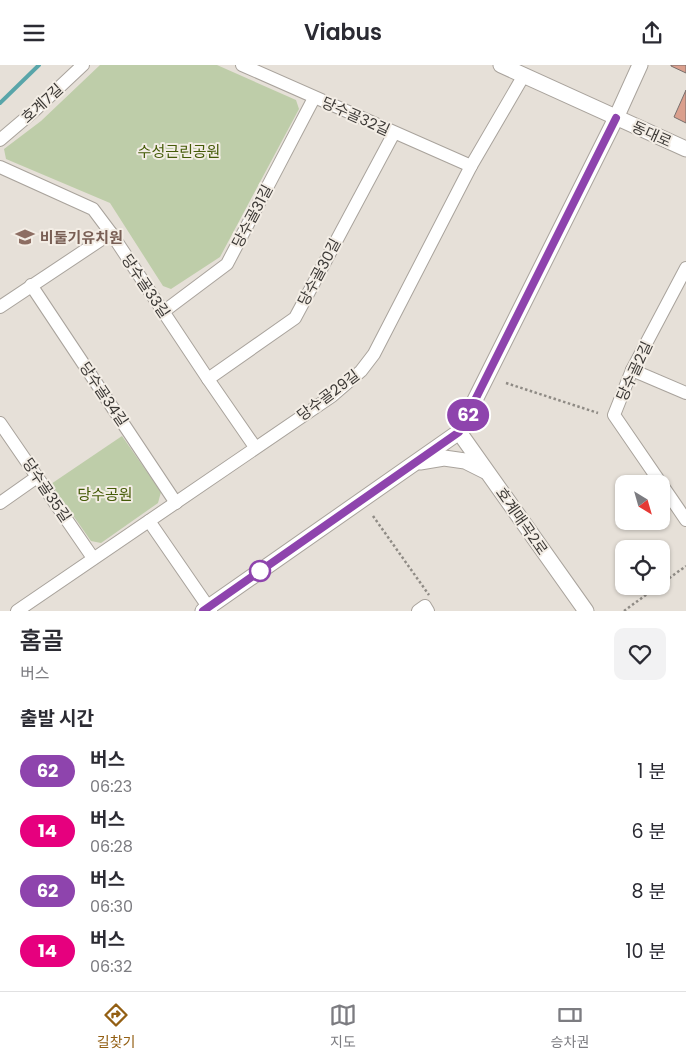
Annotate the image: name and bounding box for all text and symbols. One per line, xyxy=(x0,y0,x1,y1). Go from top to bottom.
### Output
text: Viabus xyxy=(304,17,382,48)
icon: menu xyxy=(20,19,48,47)
icon: share xyxy=(638,19,666,47)
street label: 호계7길 xyxy=(17,79,67,127)
street label: 당수골32길 xyxy=(319,92,393,140)
street label: 동대로 xyxy=(629,116,675,152)
park label: 수성근린공원 xyxy=(138,141,220,162)
street label: 당수골31길 xyxy=(227,181,277,251)
school or university icon: 비둘기유치원 xyxy=(14,226,36,248)
place label: 비둘기유치원 xyxy=(40,227,123,248)
street label: 당수골30길 xyxy=(292,235,346,309)
street label: 당수골33길 xyxy=(117,250,175,322)
street label: 당수골2길 xyxy=(611,338,657,404)
street label: 당수골34길 xyxy=(75,358,133,430)
street label: 당수골29길 xyxy=(292,365,364,425)
line badge: 62 xyxy=(446,399,490,431)
text: 62 xyxy=(457,402,479,427)
street label: 당수골35길 xyxy=(18,454,76,526)
north arrow xyxy=(615,475,670,530)
map controls xyxy=(615,475,670,595)
street label: 호계매곡2로 xyxy=(491,483,553,559)
park label: 당수공원 xyxy=(77,484,133,505)
button: locate xyxy=(615,540,670,595)
unlabelled marker xyxy=(249,560,271,582)
text: 홈골 xyxy=(20,624,64,657)
button: heart xyxy=(614,628,666,680)
text: 버스 xyxy=(20,662,49,685)
text: 출발 시간 xyxy=(20,705,94,732)
text: 버스 xyxy=(90,746,125,773)
text: 62 xyxy=(37,758,58,783)
text: 1 분 xyxy=(637,758,666,785)
text: 06:23 xyxy=(90,775,132,798)
text: 버스 xyxy=(90,806,125,833)
text: 14 xyxy=(38,818,57,843)
text: 6 분 xyxy=(631,818,666,845)
text: 06:28 xyxy=(90,835,133,858)
text: 버스 xyxy=(90,866,125,893)
text: 62 xyxy=(37,878,58,903)
text: 8 분 xyxy=(631,878,666,905)
text: 06:30 xyxy=(90,895,133,918)
text: 버스 xyxy=(90,926,125,953)
text: 14 xyxy=(38,938,57,963)
text: 10 분 xyxy=(625,938,666,965)
text: 06:32 xyxy=(90,955,132,978)
tab: 길찾기 xyxy=(97,1001,135,1053)
tab: 지도 xyxy=(329,1001,357,1053)
tab: 승차권 xyxy=(551,1001,589,1053)

